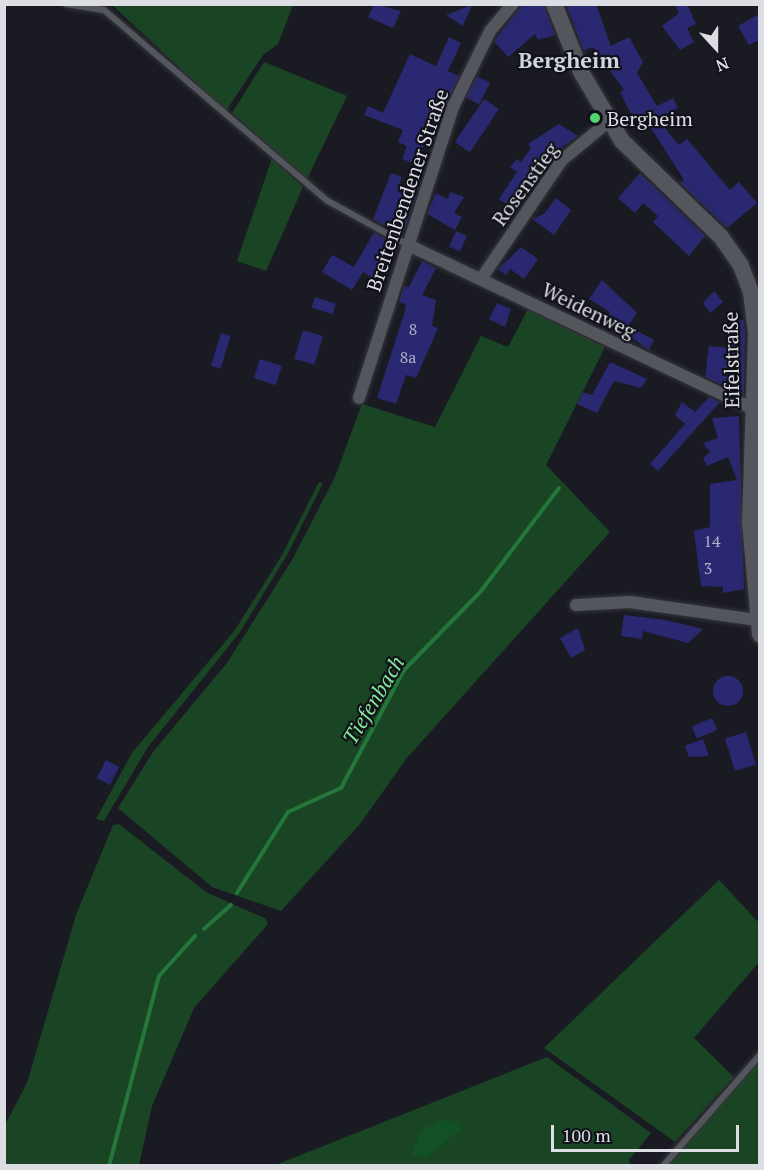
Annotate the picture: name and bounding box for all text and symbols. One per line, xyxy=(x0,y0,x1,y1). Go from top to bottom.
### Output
north arrow xyxy=(686,18,746,78)
district label: Bergheim xyxy=(518,47,620,73)
text: N xyxy=(713,52,732,77)
street label: Breitenbendener Straße xyxy=(361,86,453,294)
place label: Bergheim xyxy=(607,106,693,130)
marker: Bergheim xyxy=(588,111,602,125)
street label: Rosenstieg xyxy=(487,138,563,230)
street label: Weidenweg xyxy=(538,277,640,343)
street label: Eifelstraße xyxy=(718,311,744,409)
house number: 8 xyxy=(409,319,417,339)
house number: 8a xyxy=(400,347,416,367)
house number: 14 xyxy=(703,531,721,551)
house number: 3 xyxy=(704,558,712,578)
water label: Tiefenbach xyxy=(337,651,409,749)
scale bar xyxy=(554,1113,742,1151)
text: 100 m xyxy=(562,1123,611,1147)

